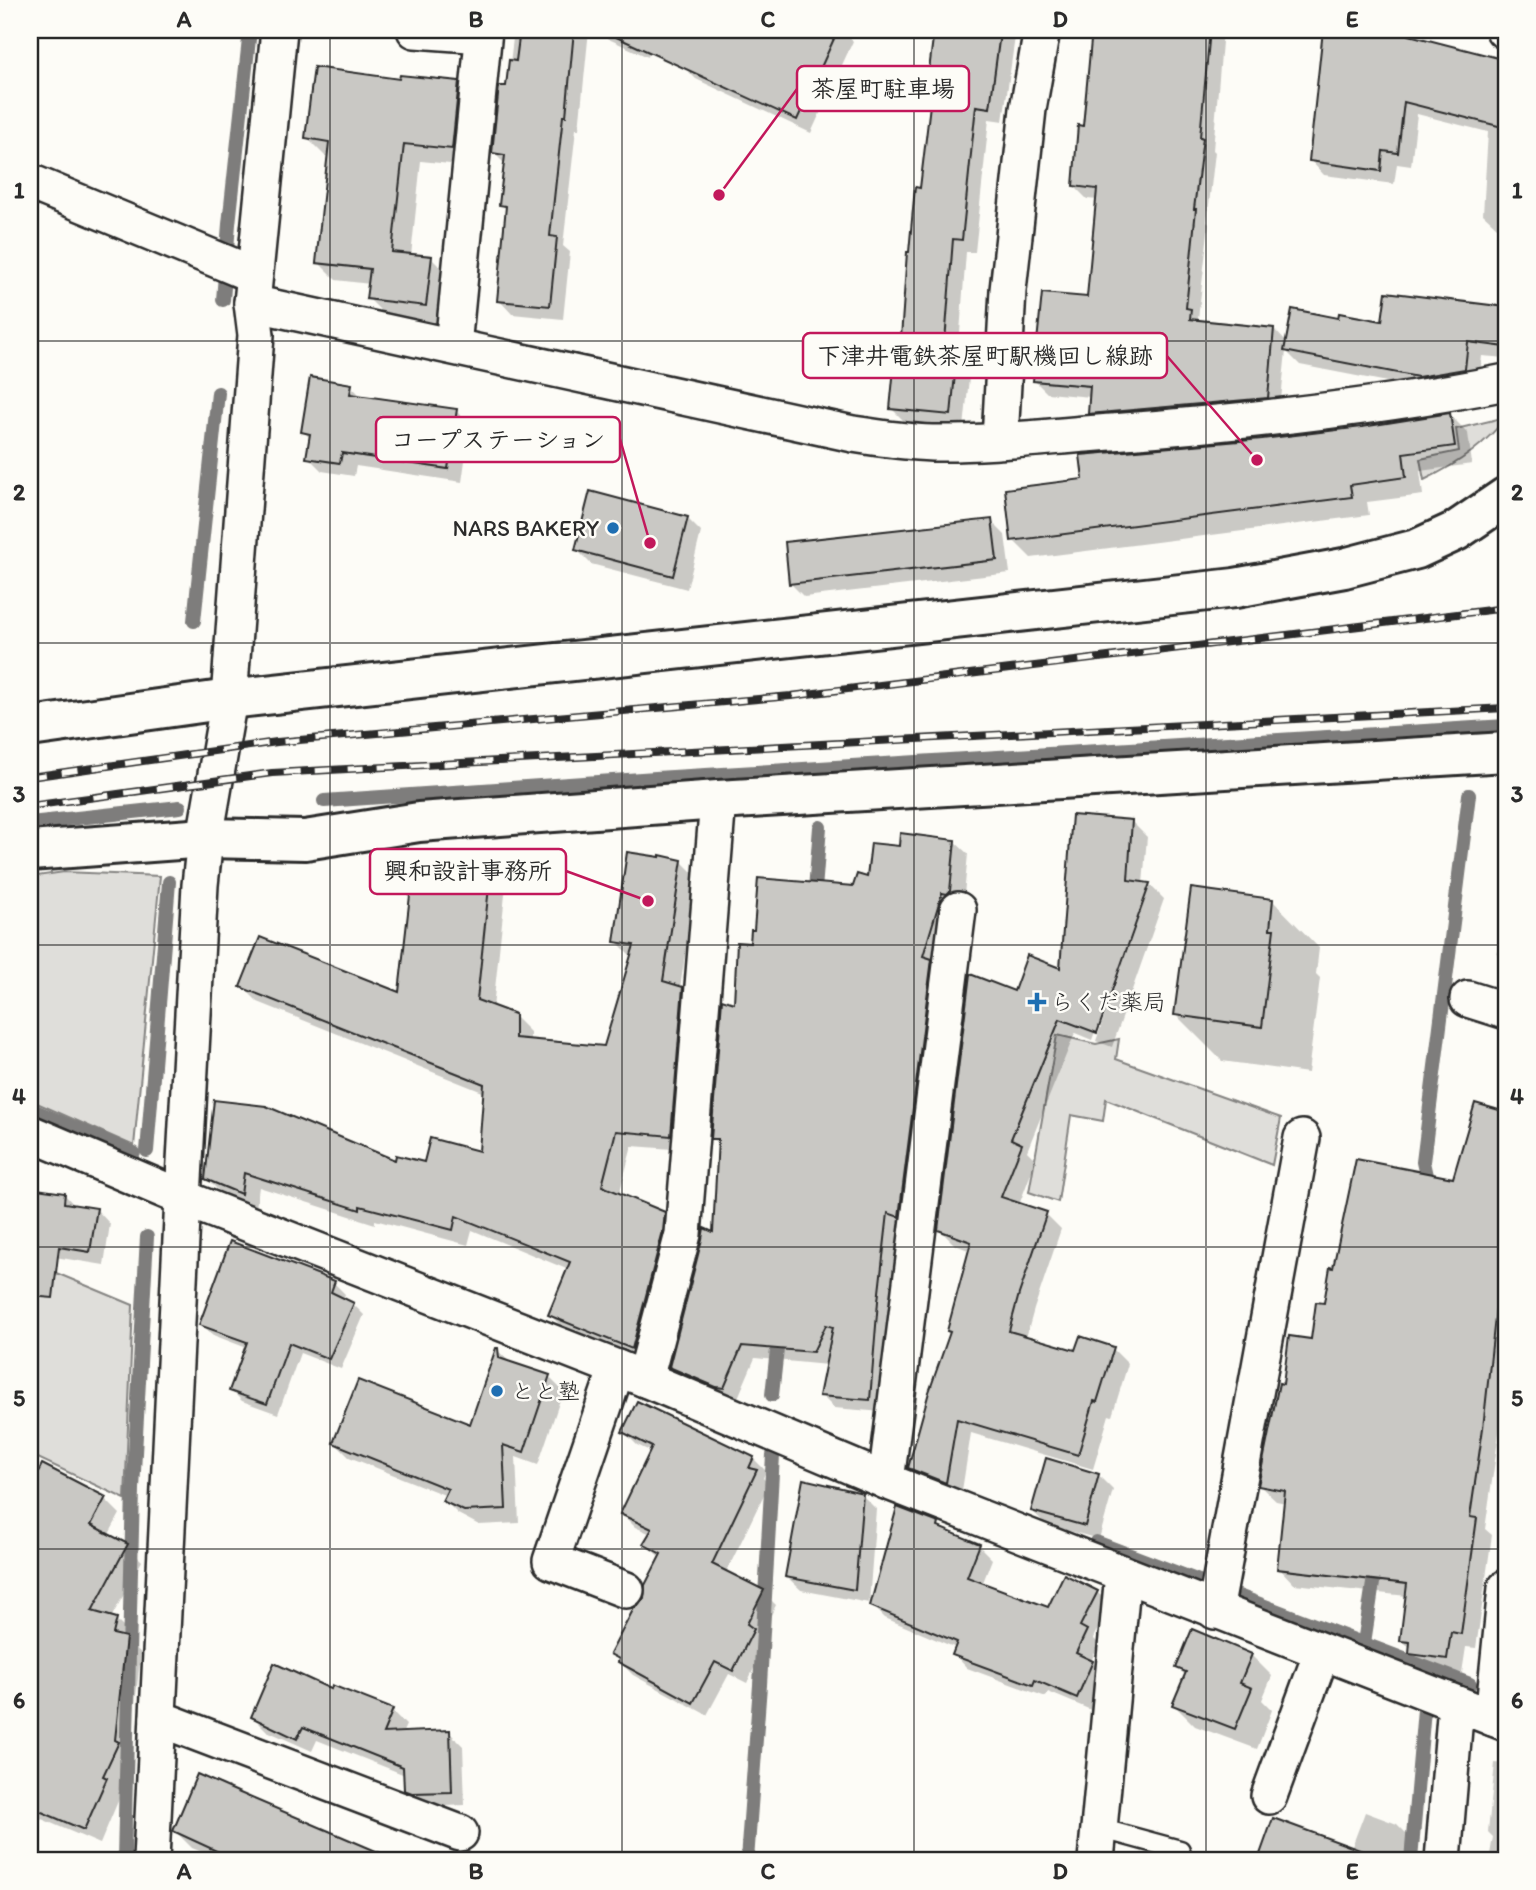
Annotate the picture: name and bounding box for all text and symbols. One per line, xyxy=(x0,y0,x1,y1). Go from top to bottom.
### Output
text: A xyxy=(176,5,192,33)
text: B xyxy=(469,5,484,33)
text: C xyxy=(761,5,776,33)
text: D xyxy=(1052,5,1068,33)
text: E xyxy=(1346,5,1359,33)
callout: 茶屋町駐車場 xyxy=(797,66,969,111)
text: 茶屋町駐車場 xyxy=(811,74,955,103)
text: 1 xyxy=(14,176,25,204)
text: 1 xyxy=(1512,176,1523,204)
callout: 下津井電鉄茶屋町駅機回し線跡 xyxy=(803,333,1167,378)
text: 下津井電鉄茶屋町駅機回し線跡 xyxy=(817,341,1153,370)
callout: コープステーション xyxy=(376,417,620,462)
text: コープステーション xyxy=(391,425,605,454)
text: 2 xyxy=(13,478,26,506)
text: 2 xyxy=(1511,478,1524,506)
place label: NARS BAKERY xyxy=(452,514,599,542)
marker: NARS BAKERY xyxy=(605,520,621,536)
text: 3 xyxy=(13,780,26,808)
text: 3 xyxy=(1511,780,1524,808)
callout: 興和設計事務所 xyxy=(370,849,566,894)
text: 興和設計事務所 xyxy=(384,856,552,885)
place label: らくだ薬局 xyxy=(1051,988,1166,1016)
marker: らくだ薬局 xyxy=(1029,994,1045,1010)
text: 4 xyxy=(12,1082,26,1110)
text: 4 xyxy=(1510,1082,1524,1110)
place label: とと塾 xyxy=(511,1377,580,1405)
marker: とと塾 xyxy=(489,1383,505,1399)
text: 5 xyxy=(13,1384,25,1412)
text: 5 xyxy=(1511,1384,1523,1412)
text: 6 xyxy=(13,1686,25,1714)
text: 6 xyxy=(1511,1686,1523,1714)
text: A xyxy=(176,1857,192,1885)
text: B xyxy=(469,1857,484,1885)
text: C xyxy=(761,1857,776,1885)
text: D xyxy=(1052,1857,1068,1885)
text: E xyxy=(1346,1857,1359,1885)

